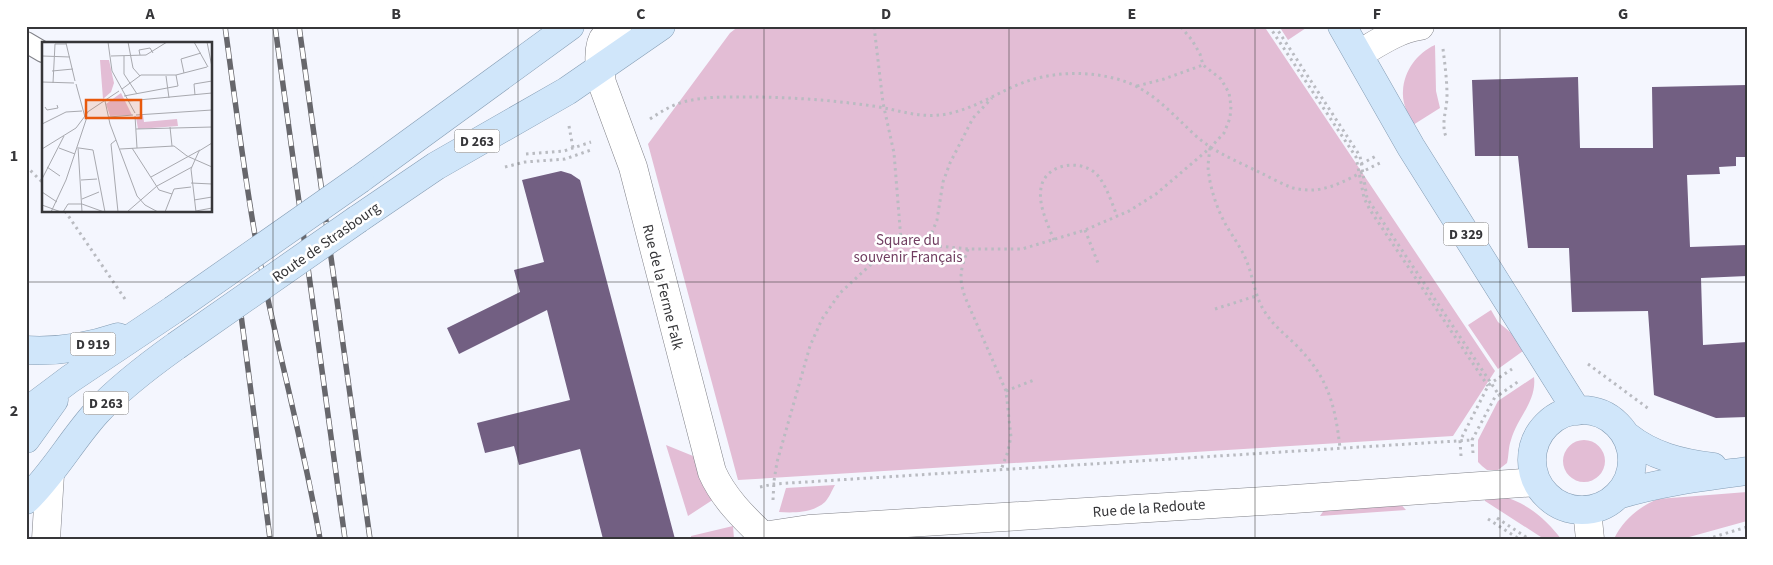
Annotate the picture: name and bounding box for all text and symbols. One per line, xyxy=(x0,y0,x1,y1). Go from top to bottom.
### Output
text: A xyxy=(144,3,155,25)
text: B xyxy=(391,3,401,25)
text: C xyxy=(636,3,646,25)
text: D xyxy=(881,3,891,25)
text: E xyxy=(1128,3,1136,25)
text: F xyxy=(1373,3,1381,25)
text: G xyxy=(1618,3,1628,25)
inset map xyxy=(42,42,212,212)
road number: D 263 xyxy=(454,130,500,152)
text: 1 xyxy=(10,145,18,167)
street label: Route de Strasbourg xyxy=(268,197,385,288)
street label: Rue de la Ferme Falk xyxy=(637,222,688,353)
road number: D 329 xyxy=(1444,222,1488,245)
park label: Square du souvenir Français xyxy=(853,230,963,268)
road number: D 919 xyxy=(70,332,116,356)
road number: D 263 xyxy=(84,392,128,414)
text: 2 xyxy=(10,400,18,422)
street label: Rue de la Redoute xyxy=(1092,494,1206,523)

